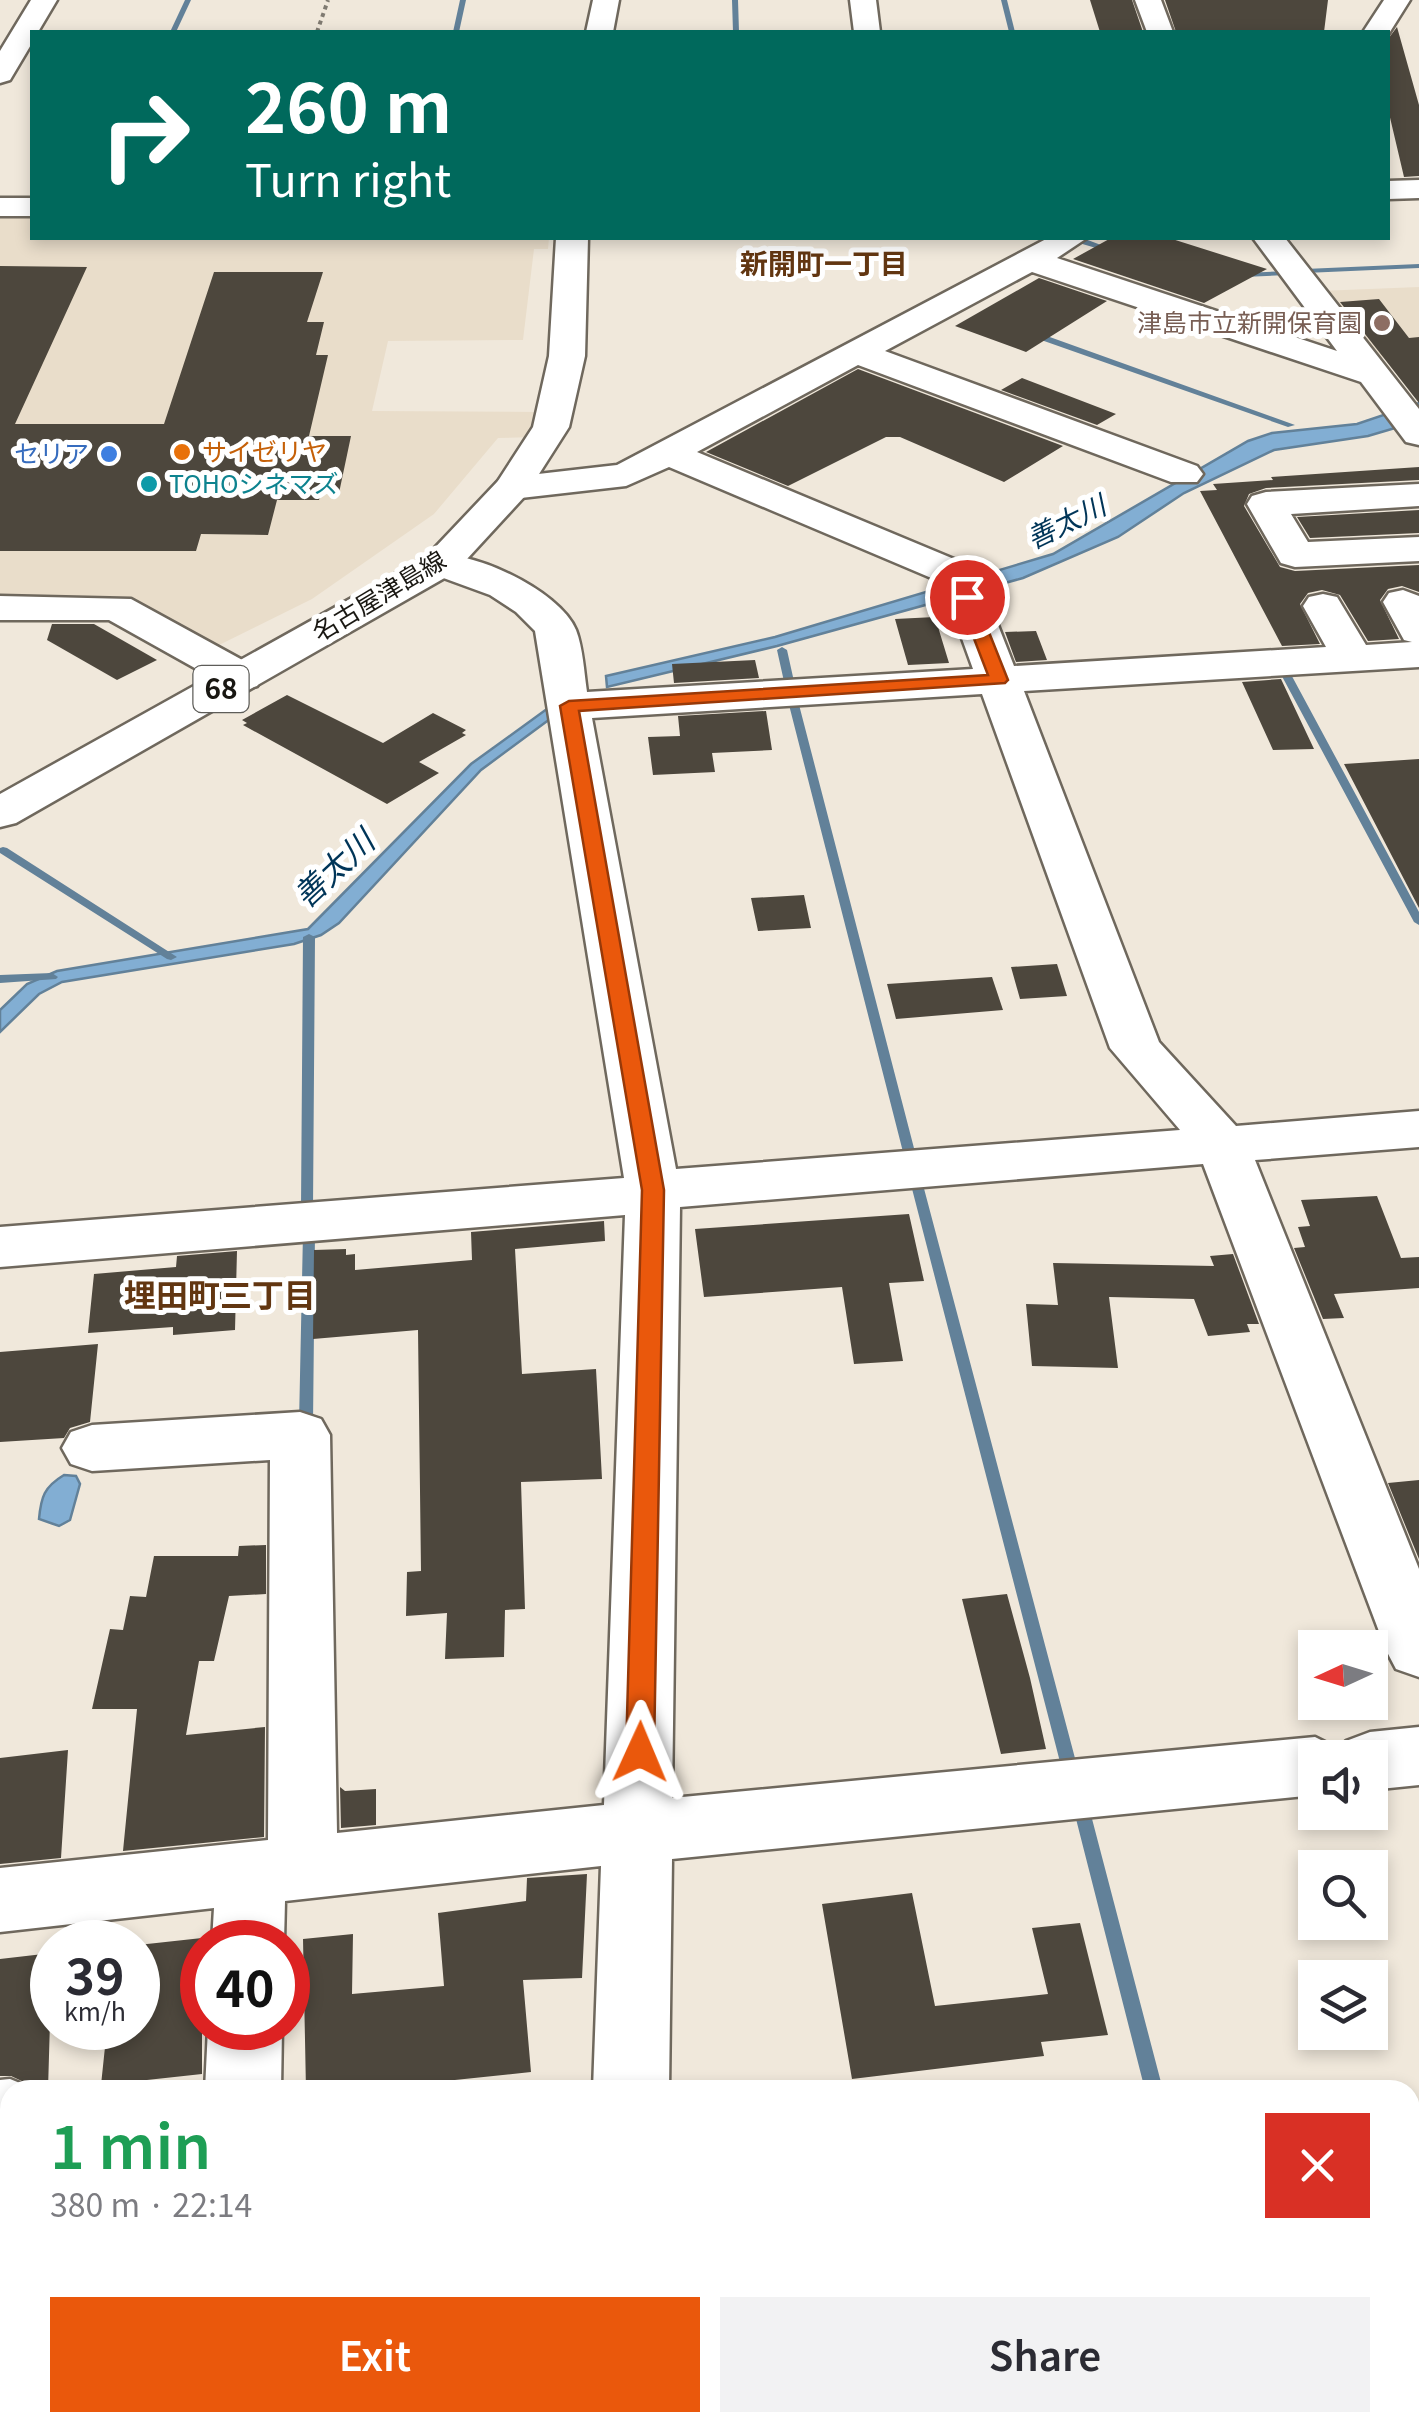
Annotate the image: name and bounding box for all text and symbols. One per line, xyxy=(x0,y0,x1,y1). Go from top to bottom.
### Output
text: 260 m xyxy=(245,52,452,153)
icon: right xyxy=(80,70,210,200)
text: Turn right xyxy=(245,145,451,210)
district label: 新開町一丁目 xyxy=(740,242,908,282)
place label: 津島市立新開保育園 xyxy=(1137,303,1362,339)
marker: 津島市立新開保育園 xyxy=(1371,312,1393,334)
place label: サイゼリヤ xyxy=(202,432,327,468)
place label: セリア xyxy=(14,434,89,470)
marker: サイゼリヤ xyxy=(171,441,193,463)
marker: セリア xyxy=(98,443,120,465)
place label: TOHOシネマズ xyxy=(169,464,339,500)
marker: TOHOシネマズ xyxy=(138,473,160,495)
water label: 善太川 xyxy=(1019,483,1114,557)
street label: 名古屋津島線 xyxy=(304,540,452,648)
pin xyxy=(925,555,1010,640)
icon: arrive xyxy=(940,570,995,625)
road number: 68 xyxy=(194,666,248,712)
water label: 善太川 xyxy=(281,815,385,916)
district label: 埋田町三丁目 xyxy=(124,1270,316,1316)
north arrow xyxy=(1298,1630,1388,1720)
map controls xyxy=(1298,1630,1388,2050)
position arrow xyxy=(588,1700,692,1804)
button: sound xyxy=(1298,1740,1388,1830)
button: search xyxy=(1298,1850,1388,1940)
speed limit sign: 40 xyxy=(180,1920,310,2050)
text: 39 xyxy=(66,1937,125,2009)
button: layers xyxy=(1298,1960,1388,2050)
text: km/h xyxy=(64,1992,126,2028)
text: 1 min xyxy=(50,2099,211,2186)
button: close xyxy=(1265,2113,1370,2218)
text: 380 m · 22:14 xyxy=(50,2180,252,2226)
button: Exit xyxy=(50,2297,700,2412)
button: Share xyxy=(720,2297,1370,2412)

